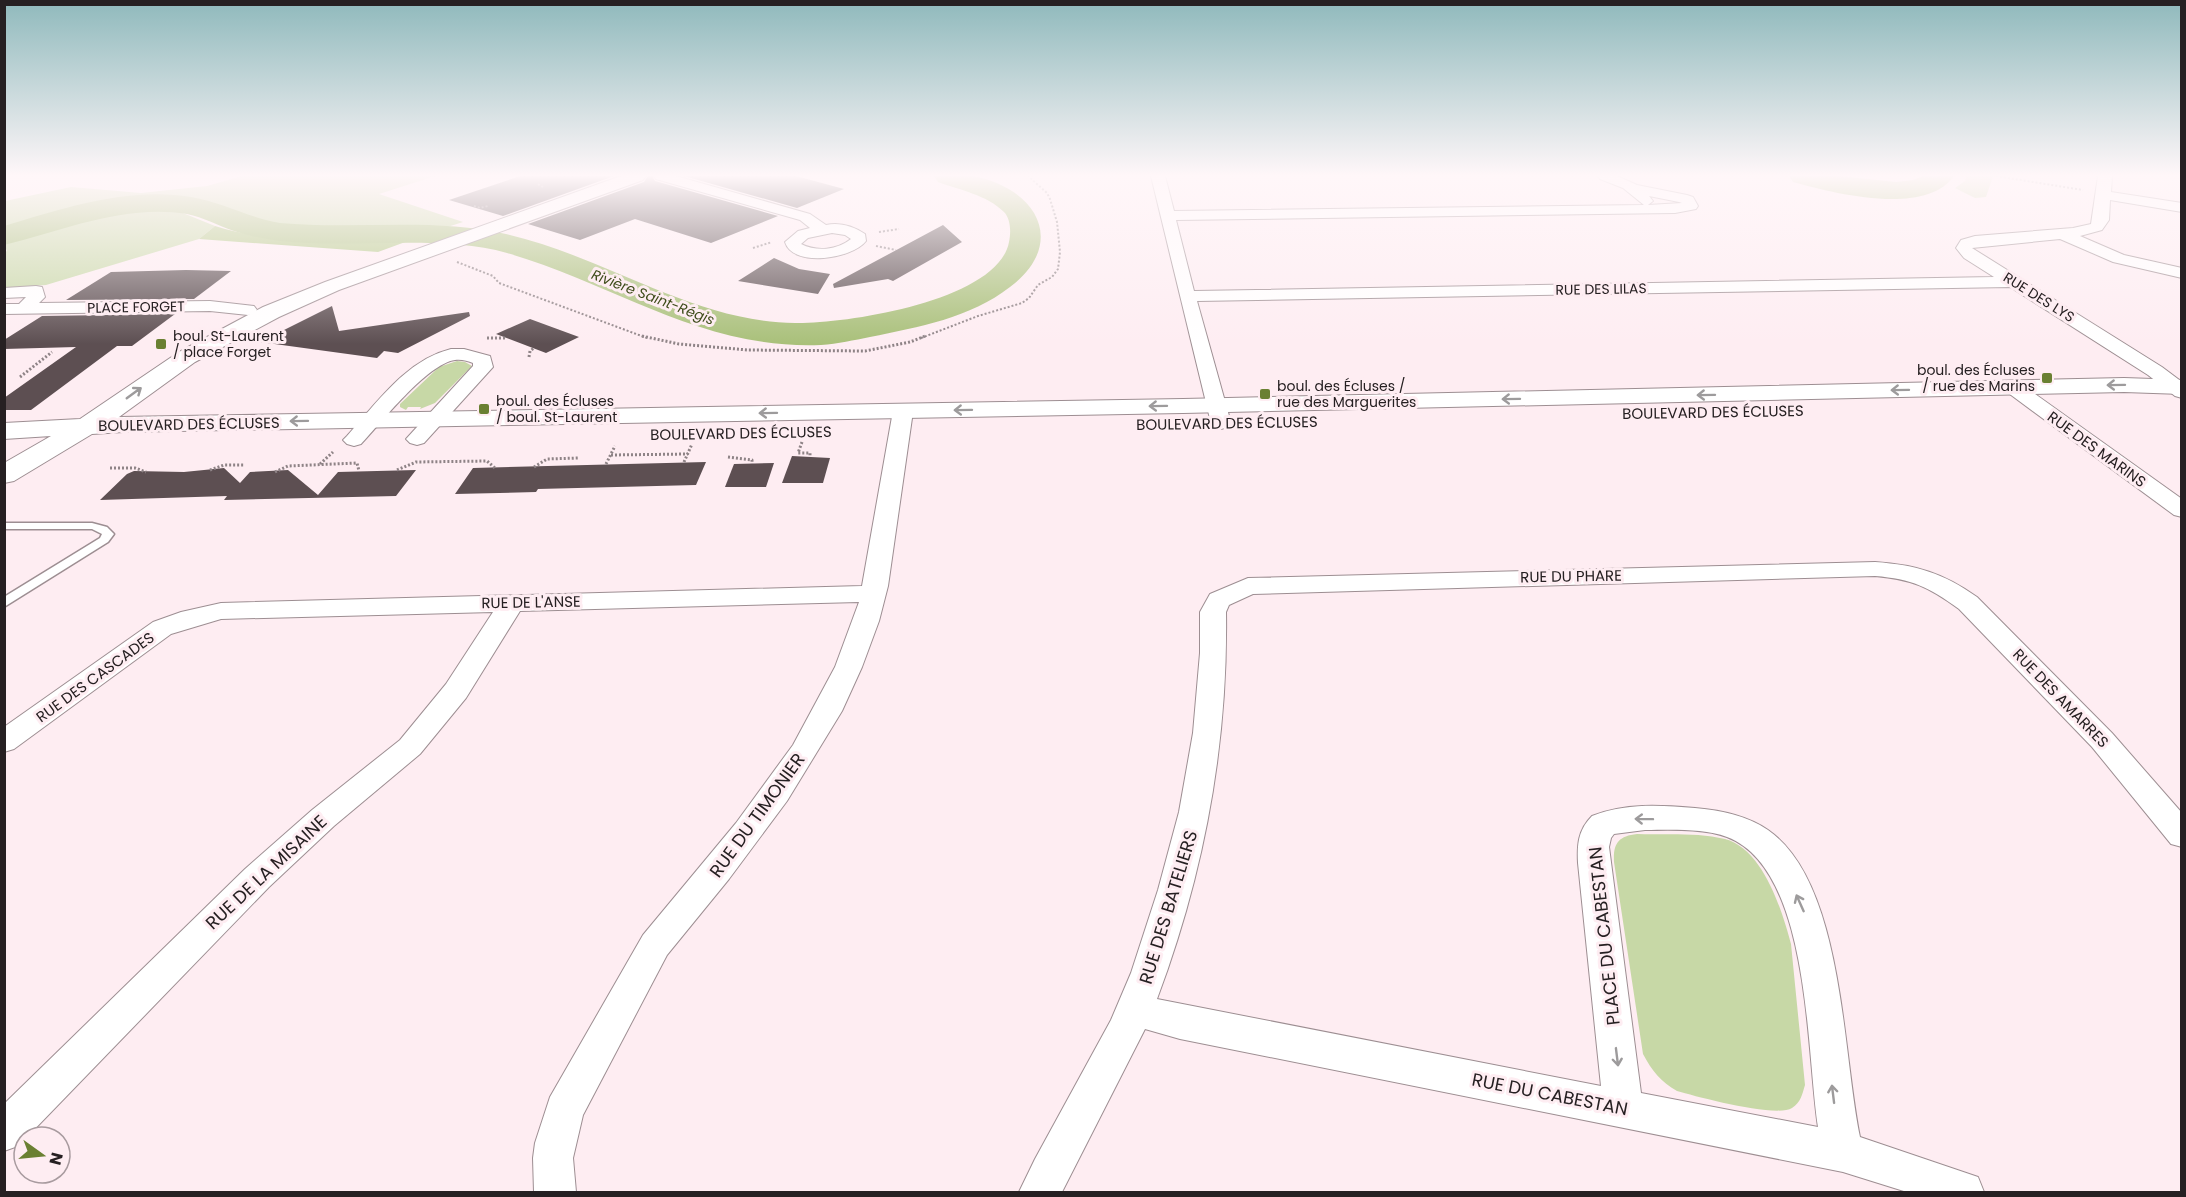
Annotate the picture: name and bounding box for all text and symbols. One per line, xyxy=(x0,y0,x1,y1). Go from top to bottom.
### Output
water label: Rivière Saint-Régis xyxy=(589,264,717,330)
street label: RUE DES LYS xyxy=(2000,267,2078,327)
street label: RUE DES LILAS xyxy=(1555,278,1647,300)
street label: PLACE FORGET xyxy=(87,296,185,318)
place label: boul. St-Laurent / place Forget xyxy=(173,326,284,362)
marker: boul. St-Laurent / place Forget xyxy=(154,337,168,351)
place label: boul. des Écluses / rue des Marins xyxy=(1917,360,2035,396)
marker: boul. des Écluses / rue des Marins xyxy=(2040,371,2054,385)
place label: boul. des Écluses / rue des Marguerites xyxy=(1277,376,1416,412)
one-way arrow xyxy=(2107,380,2127,391)
one-way arrow xyxy=(1891,385,1911,396)
one-way arrow xyxy=(126,387,142,399)
marker: boul. des Écluses / rue des Marguerites xyxy=(1258,387,1272,401)
one-way arrow xyxy=(1696,389,1716,400)
place label: boul. des Écluses / boul. St-Laurent xyxy=(496,391,617,427)
one-way arrow xyxy=(1501,393,1521,404)
one-way arrow xyxy=(1149,400,1169,412)
street label: BOULEVARD DES ÉCLUSES xyxy=(1622,400,1804,424)
marker: boul. des Écluses / boul. St-Laurent xyxy=(477,402,491,416)
one-way arrow xyxy=(954,404,974,416)
street label: RUE DES MARINS xyxy=(2043,406,2151,492)
one-way arrow xyxy=(759,407,779,419)
street label: BOULEVARD DES ÉCLUSES xyxy=(1136,411,1318,435)
street label: BOULEVARD DES ÉCLUSES xyxy=(98,412,280,436)
one-way arrow xyxy=(290,415,310,427)
street label: BOULEVARD DES ÉCLUSES xyxy=(650,421,832,445)
street label: RUE DU PHARE xyxy=(1520,565,1622,587)
street label: RUE DE L'ANSE xyxy=(481,591,581,613)
street label: RUE DES CASCADES xyxy=(32,627,158,727)
street label: RUE DES AMARRES xyxy=(2008,644,2114,752)
street label: RUE DU TIMONIER xyxy=(703,748,811,882)
street label: RUE DE LA MISAINE xyxy=(200,809,332,935)
one-way arrow xyxy=(1634,813,1654,824)
street label: RUE DES BATELIERS xyxy=(1133,827,1203,987)
street label: PLACE DU CABESTAN xyxy=(1582,846,1626,1026)
one-way arrow xyxy=(1794,894,1805,912)
one-way arrow xyxy=(1612,1047,1623,1067)
street label: RUE DU CABESTAN xyxy=(1470,1067,1630,1121)
one-way arrow xyxy=(1828,1084,1839,1104)
north arrow xyxy=(12,1125,72,1185)
text: N xyxy=(43,1150,69,1168)

